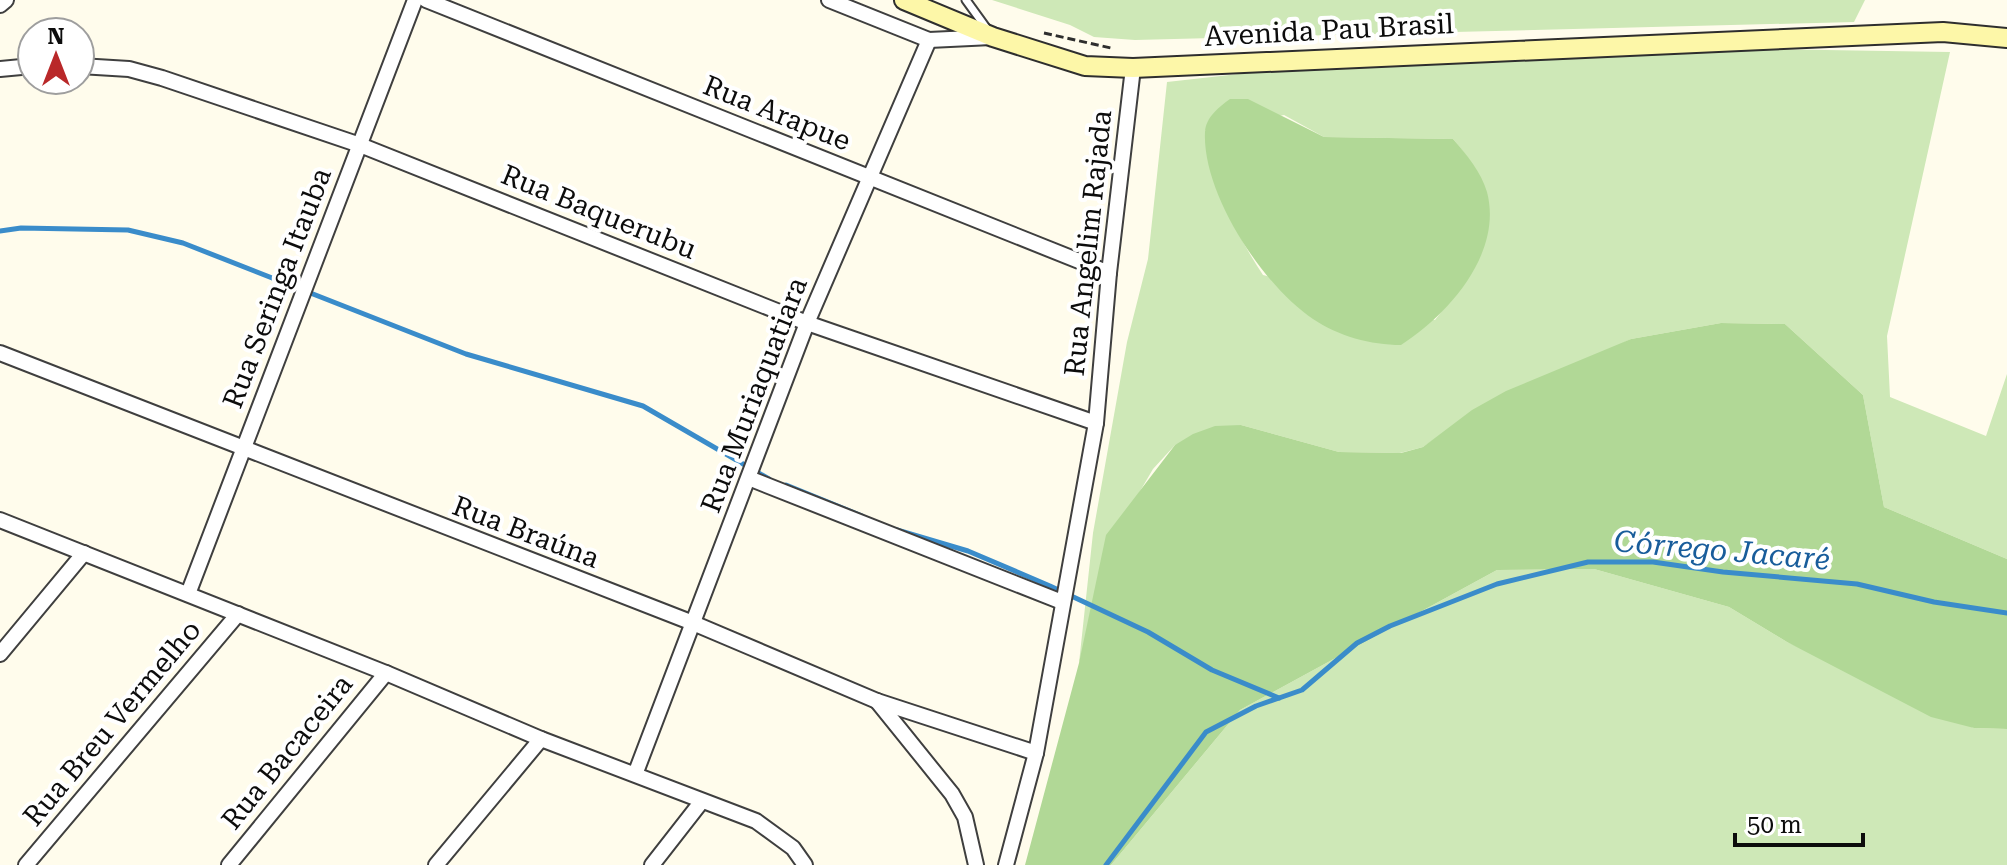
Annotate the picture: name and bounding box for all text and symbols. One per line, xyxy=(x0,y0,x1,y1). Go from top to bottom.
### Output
street label: Avenida Pau Brasil xyxy=(1203,7,1455,53)
north arrow xyxy=(16,16,96,96)
text: N xyxy=(48,24,65,49)
street label: Rua Arapue xyxy=(699,69,855,157)
street label: Rua Angelim Rajada xyxy=(1058,108,1118,378)
street label: Rua Baquerubu xyxy=(497,158,701,266)
street label: Rua Seringa Itauba xyxy=(216,163,338,413)
street label: Rua Muriaquatiara xyxy=(694,273,814,517)
street label: Rua Braúna xyxy=(448,489,604,575)
water label: Córrego Jacaré xyxy=(1613,523,1831,577)
street label: Rua Breu Vermelho xyxy=(16,614,208,832)
street label: Rua Bacaceira xyxy=(215,668,359,836)
scale bar xyxy=(1735,797,1863,847)
text: 50 m xyxy=(1747,811,1802,839)

